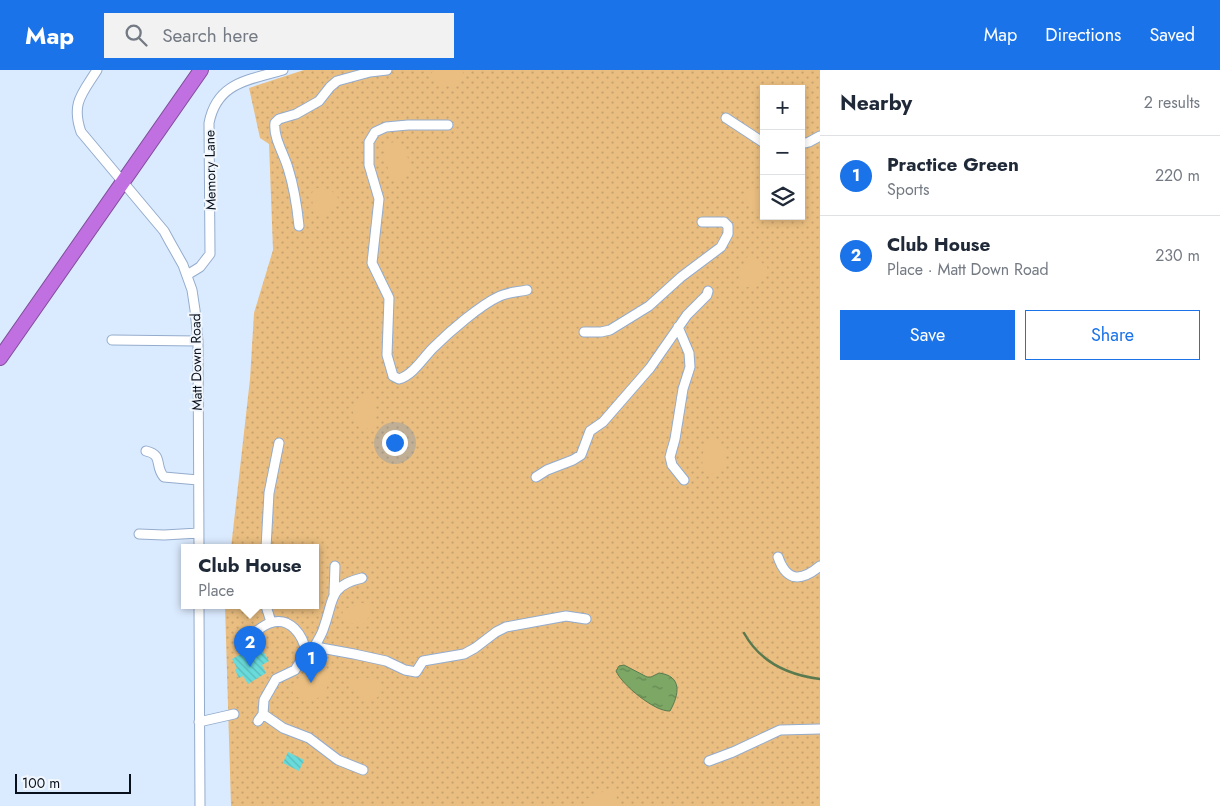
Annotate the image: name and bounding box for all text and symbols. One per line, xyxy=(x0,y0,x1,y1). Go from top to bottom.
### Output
search box xyxy=(104,13,454,58)
text: Map xyxy=(25,18,74,53)
icon: search xyxy=(122,21,150,49)
text: Search here xyxy=(162,22,258,49)
text: Map xyxy=(984,22,1017,48)
text: Directions xyxy=(1045,22,1121,48)
text: Saved xyxy=(1149,22,1195,48)
map controls xyxy=(760,85,805,220)
button: + xyxy=(760,85,805,130)
text: Nearby xyxy=(840,88,912,118)
text: 2 results xyxy=(1144,91,1200,114)
street label: Memory Lane xyxy=(199,130,221,210)
button: − xyxy=(760,130,805,175)
text: Practice Green xyxy=(887,151,1019,178)
text: 1 xyxy=(852,164,860,187)
text: 220 m xyxy=(1155,164,1200,187)
button: layers xyxy=(760,175,805,220)
text: Sports xyxy=(887,178,929,201)
text: Club House xyxy=(887,231,990,258)
text: 2 xyxy=(851,244,861,267)
text: 230 m xyxy=(1155,244,1200,267)
text: Place · Matt Down Road xyxy=(887,258,1049,281)
button: Save xyxy=(840,310,1015,360)
button: Share xyxy=(1025,310,1200,360)
street label: Matt Down Road xyxy=(185,313,207,411)
your location xyxy=(382,430,408,456)
popup xyxy=(181,544,319,609)
text: Club House xyxy=(198,552,302,579)
text: Place xyxy=(198,579,234,602)
pin: 2 xyxy=(234,626,266,667)
pin: 1 xyxy=(295,642,327,683)
scale bar xyxy=(15,771,131,794)
text: 100 m xyxy=(22,773,60,793)

